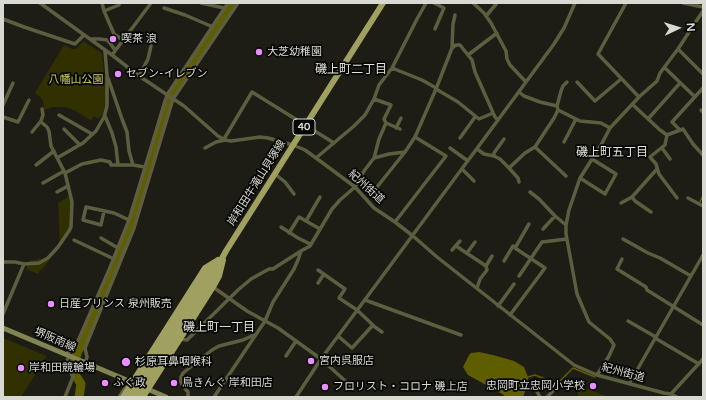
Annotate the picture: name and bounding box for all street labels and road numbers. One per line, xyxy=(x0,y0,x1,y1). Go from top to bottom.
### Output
road number: 40 xyxy=(293,119,315,135)
street label: 岸和田牛滝山貝塚線 xyxy=(225,138,289,228)
street label: 紀州街道 xyxy=(345,167,387,207)
street label: 堺阪南線 xyxy=(32,325,78,355)
street label: 紀州街道 xyxy=(600,361,646,385)

